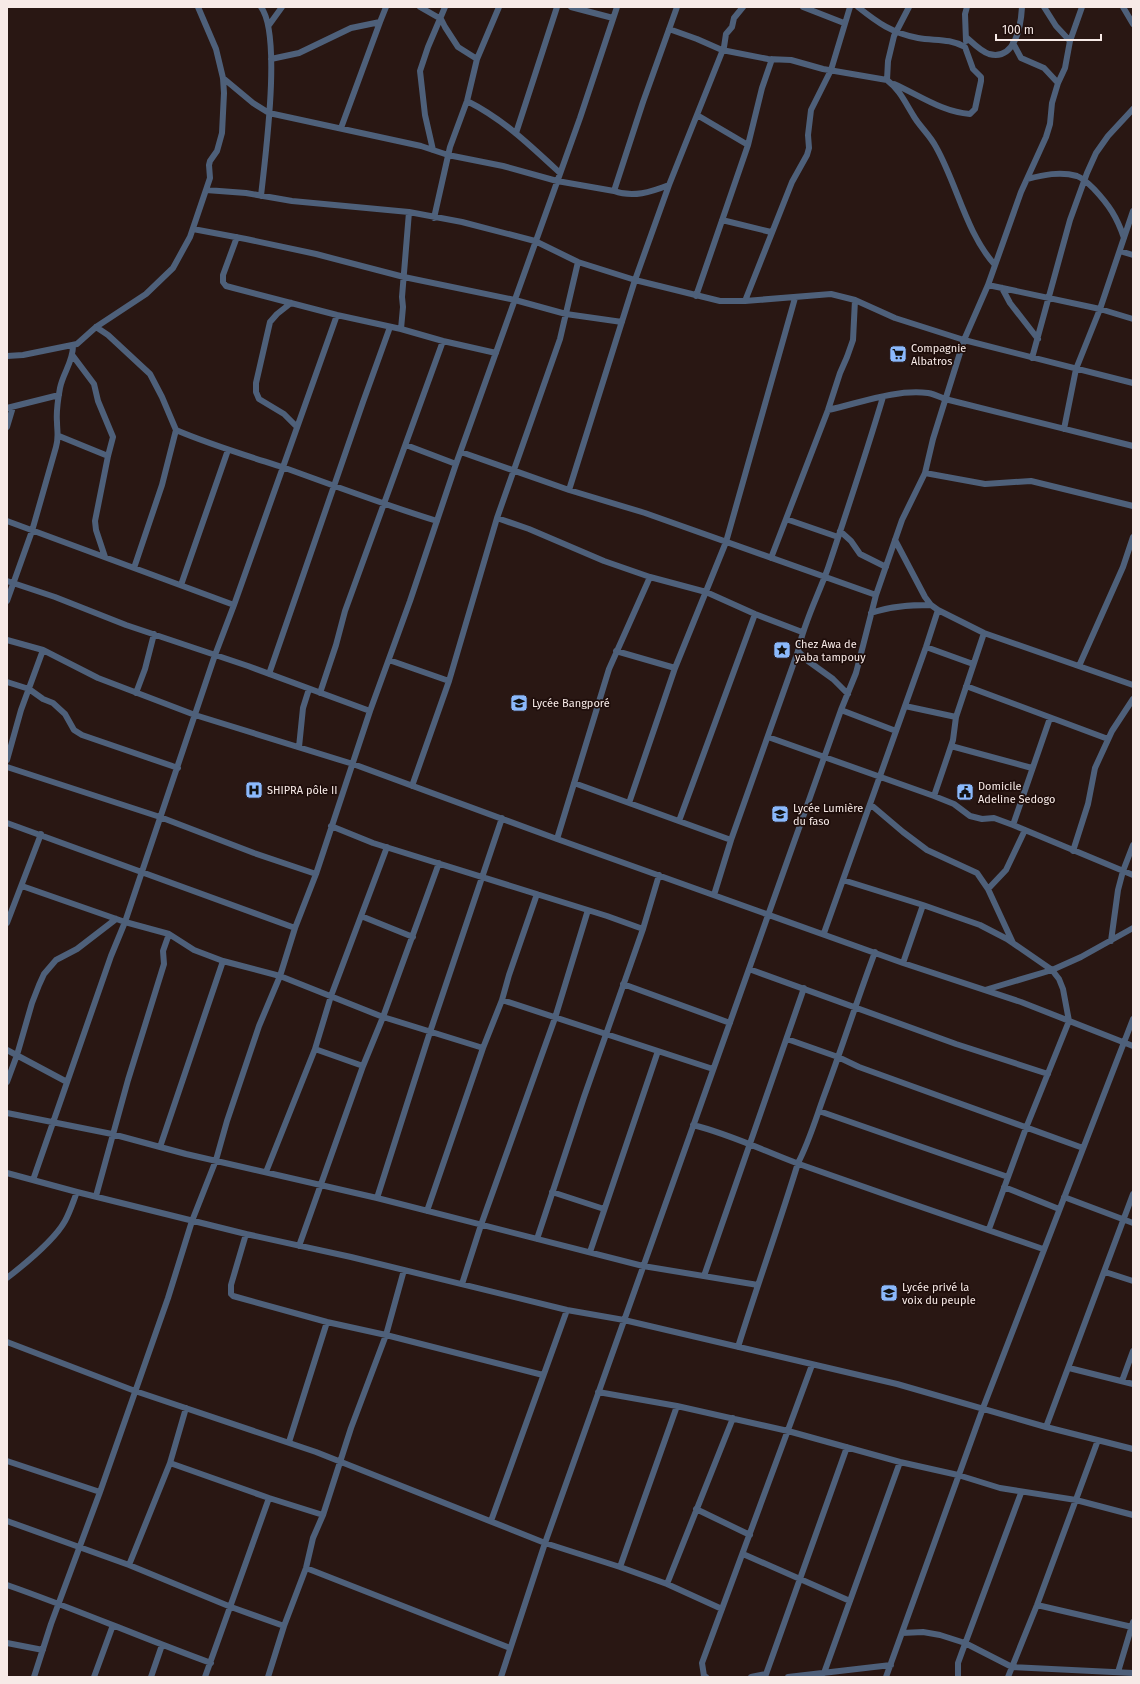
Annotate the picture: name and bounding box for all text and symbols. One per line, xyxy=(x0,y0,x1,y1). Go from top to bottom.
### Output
scale bar xyxy=(996,16,1101,42)
text: 100 m xyxy=(1002,23,1034,37)
place label: Compagnie Albatros xyxy=(911,342,966,368)
supermarket icon: Compagnie Albatros xyxy=(888,344,908,364)
place label: Chez Awa de yaba tampouy xyxy=(795,638,866,664)
place icon: Chez Awa de yaba tampouy xyxy=(772,640,792,660)
school or university icon: Lycée Bangporé xyxy=(509,693,529,713)
place label: Lycée Bangporé xyxy=(532,697,610,710)
hospital icon: SHIPRA pôle II xyxy=(244,780,264,800)
place label: Domicile Adeline Sedogo xyxy=(978,780,1056,806)
public building icon: Domicile Adeline Sedogo xyxy=(955,782,975,802)
place label: SHIPRA pôle II xyxy=(267,784,338,797)
place label: Lycée Lumière du faso xyxy=(793,802,863,828)
school or university icon: Lycée Lumière du faso xyxy=(770,804,790,824)
place label: Lycée privé la voix du peuple xyxy=(902,1281,976,1307)
school or university icon: Lycée privé la voix du peuple xyxy=(879,1283,899,1303)

